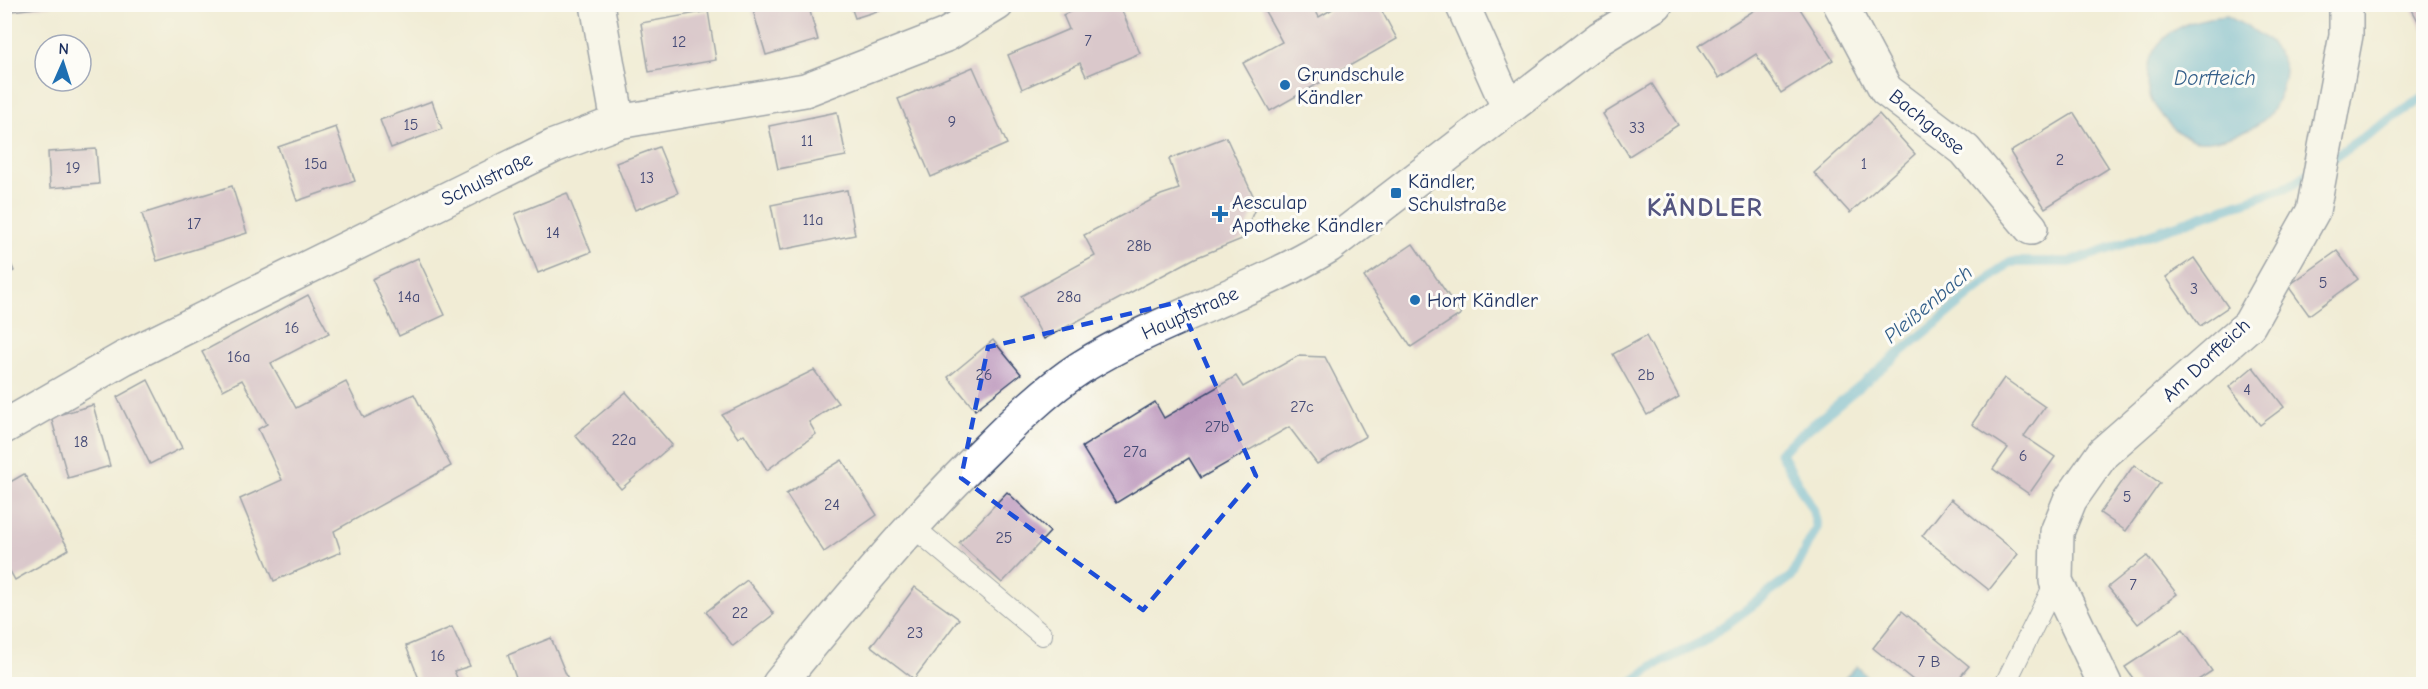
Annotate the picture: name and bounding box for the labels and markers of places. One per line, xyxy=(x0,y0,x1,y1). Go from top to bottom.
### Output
place label: Grundschule Kändler xyxy=(1297,63,1404,109)
marker: Grundschule Kändler xyxy=(1278,78,1292,92)
place label: Kändler, Schulstraße xyxy=(1408,170,1506,216)
marker: Kändler, Schulstraße xyxy=(1389,186,1403,200)
place label: Aesculap Apotheke Kändler xyxy=(1232,191,1383,237)
marker: Aesculap Apotheke Kändler xyxy=(1213,207,1227,221)
place label: Hort Kändler xyxy=(1427,289,1538,312)
marker: Hort Kändler xyxy=(1408,293,1422,307)

